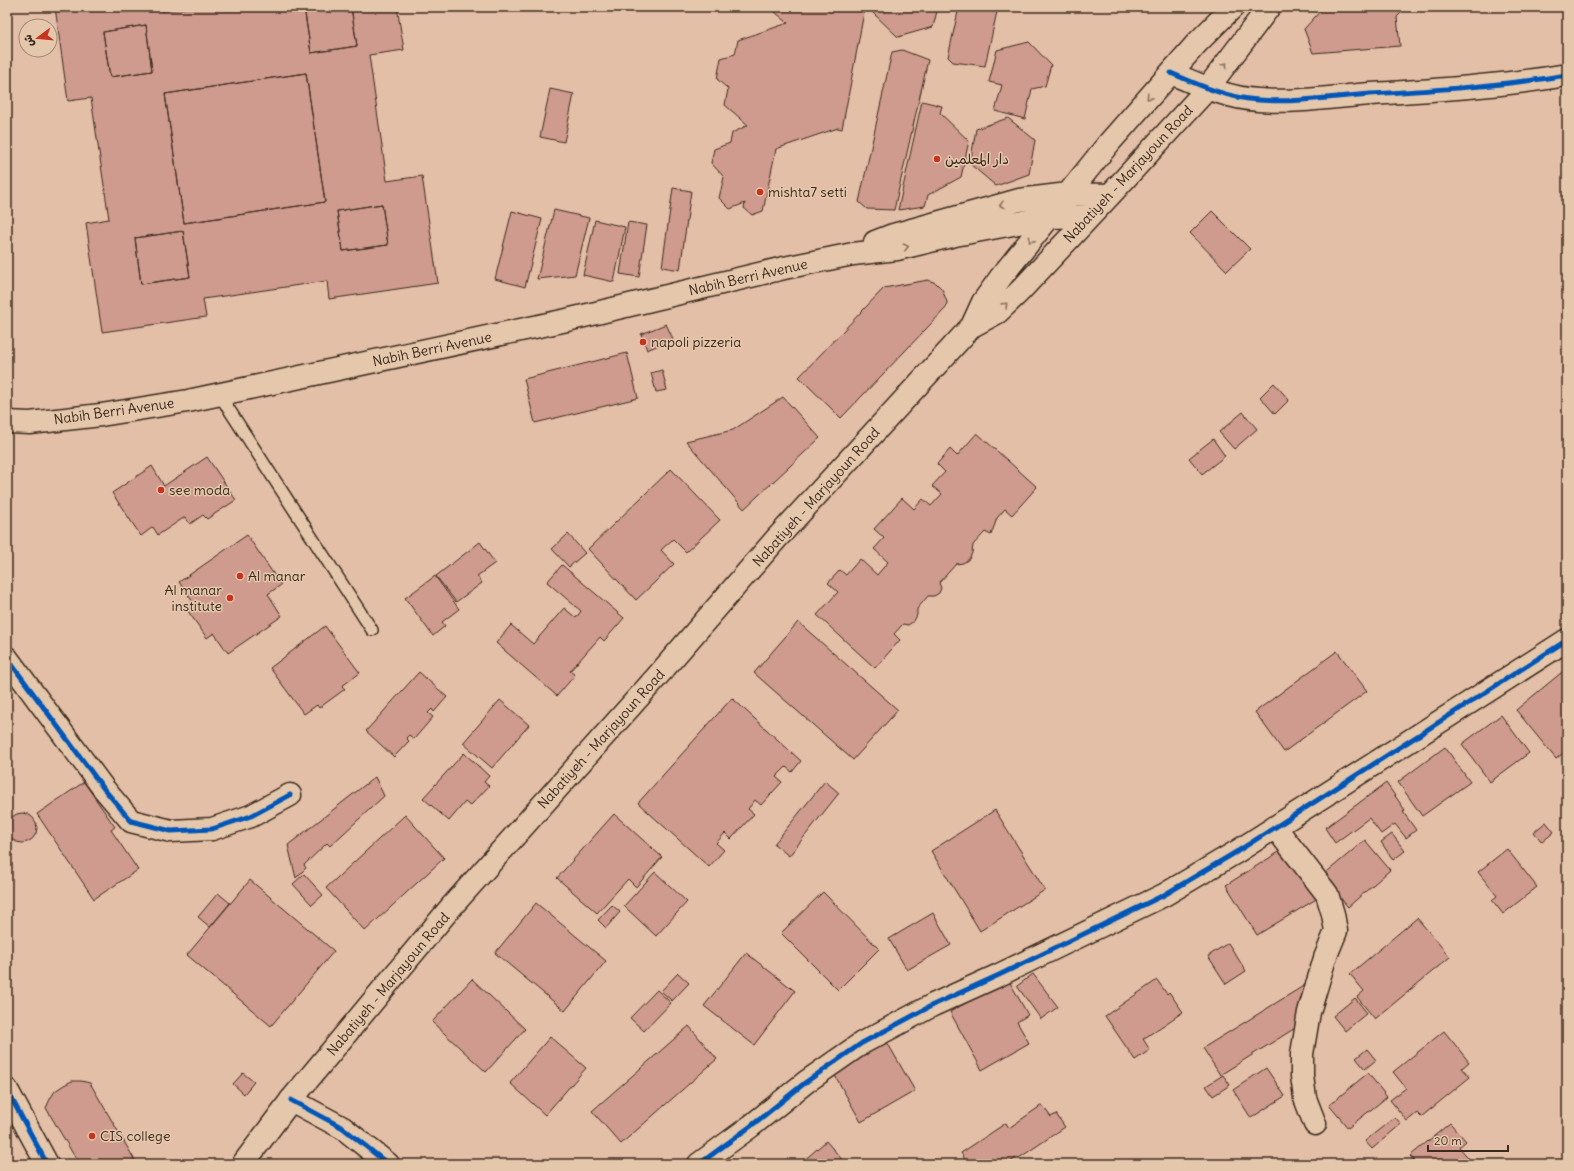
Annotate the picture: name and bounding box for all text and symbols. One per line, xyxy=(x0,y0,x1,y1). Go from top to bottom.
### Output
north arrow xyxy=(18,18,58,58)
text: ش xyxy=(20,33,37,49)
one-way arrow xyxy=(1221,63,1228,70)
one-way arrow xyxy=(1147,93,1154,100)
street label: Nabatiyeh - Marjayoun Road xyxy=(1059,101,1197,247)
place label: دار المعلمين xyxy=(945,150,1009,168)
marker: دار المعلمين xyxy=(932,154,942,164)
place label: mishta7 setti xyxy=(768,183,847,201)
marker: mishta7 setti xyxy=(755,187,765,197)
one-way arrow xyxy=(999,200,1006,209)
one-way arrow xyxy=(1028,236,1035,243)
one-way arrow xyxy=(903,244,909,252)
street label: Nabih Berri Avenue xyxy=(687,255,809,299)
one-way arrow xyxy=(1000,302,1008,310)
street label: Nabih Berri Avenue xyxy=(371,328,493,370)
place label: napoli pizzeria xyxy=(651,333,741,351)
marker: napoli pizzeria xyxy=(638,337,648,347)
street label: Nabih Berri Avenue xyxy=(53,394,175,428)
street label: Nabatiyeh - Marjayoun Road xyxy=(749,423,883,571)
place label: see moda xyxy=(169,481,230,499)
marker: see moda xyxy=(156,485,166,495)
place label: Al manar xyxy=(248,567,306,585)
marker: Al manar xyxy=(235,571,245,581)
place label: Al manar institute xyxy=(164,581,222,615)
marker: Al manar institute xyxy=(225,593,235,603)
street label: Nabatiyeh - Marjayoun Road xyxy=(534,665,668,813)
street label: Nabatiyeh - Marjayoun Road xyxy=(323,909,453,1059)
place label: CIS college xyxy=(100,1127,170,1145)
scale bar xyxy=(1428,1127,1508,1153)
marker: CIS college xyxy=(87,1131,97,1141)
text: 20 m xyxy=(1434,1133,1462,1148)

